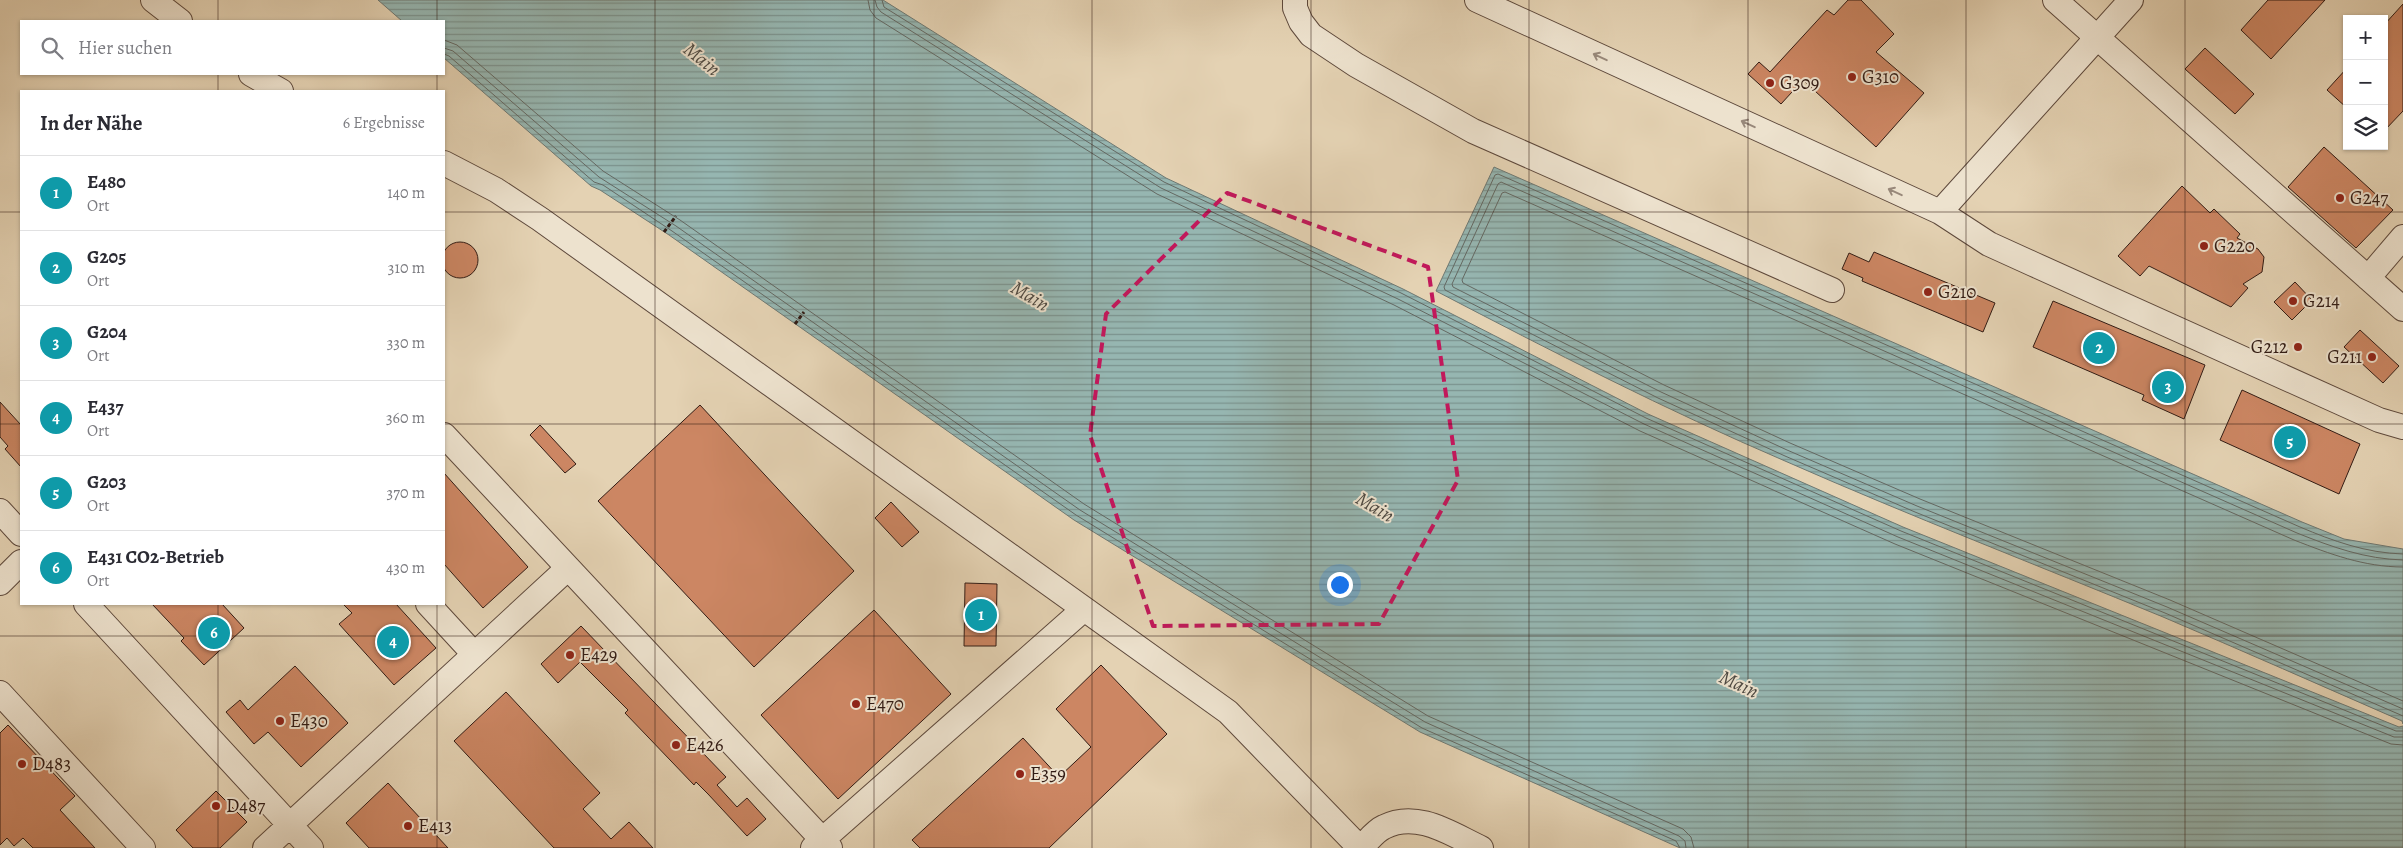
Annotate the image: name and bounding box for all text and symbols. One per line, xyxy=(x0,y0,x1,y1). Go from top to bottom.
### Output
map controls xyxy=(2343,15,2388,150)
button: + xyxy=(2343,15,2388,60)
search box xyxy=(20,20,445,75)
icon: search xyxy=(38,34,66,62)
text: Hier suchen xyxy=(78,35,172,61)
water label: Main xyxy=(678,36,726,82)
one-way arrow xyxy=(1593,51,1608,61)
button: − xyxy=(2343,60,2388,105)
place label: G310 xyxy=(1862,64,1899,90)
place label: G309 xyxy=(1780,70,1819,96)
marker: G310 xyxy=(1846,71,1858,83)
marker: G309 xyxy=(1764,77,1776,89)
button: layers xyxy=(2343,105,2388,150)
text: In der Nähe xyxy=(40,109,142,137)
text: 6 Ergebnisse xyxy=(343,112,425,134)
one-way arrow xyxy=(1741,119,1756,129)
text: E480 xyxy=(87,169,126,195)
text: 1 xyxy=(53,182,59,204)
text: 140 m xyxy=(387,182,425,204)
place label: G247 xyxy=(2350,185,2388,211)
one-way arrow xyxy=(1888,186,1903,196)
marker: G247 xyxy=(2334,192,2346,204)
text: Ort xyxy=(87,195,109,217)
place label: G220 xyxy=(2214,233,2255,259)
marker: G220 xyxy=(2198,240,2210,252)
text: G205 xyxy=(87,244,126,270)
text: 2 xyxy=(52,257,60,279)
text: 310 m xyxy=(388,257,425,279)
text: Ort xyxy=(87,270,109,292)
water label: Main xyxy=(1006,274,1054,318)
place label: G210 xyxy=(1938,279,1976,305)
marker: G210 xyxy=(1922,286,1934,298)
place label: G214 xyxy=(2303,288,2340,314)
marker: G214 xyxy=(2287,295,2299,307)
text: G204 xyxy=(87,319,127,345)
pin: 2 xyxy=(2083,329,2115,367)
text: 3 xyxy=(53,332,59,354)
text: 330 m xyxy=(387,332,425,354)
place label: G212 xyxy=(2251,334,2288,360)
marker: G212 xyxy=(2292,341,2304,353)
place label: G211 xyxy=(2327,344,2362,370)
text: Ort xyxy=(87,345,109,367)
marker: G211 xyxy=(2366,351,2378,363)
pin: 3 xyxy=(2152,368,2184,406)
text: E437 xyxy=(87,394,124,420)
text: 4 xyxy=(52,407,60,429)
text: 360 m xyxy=(386,407,425,429)
text: Ort xyxy=(87,420,109,442)
pin: 5 xyxy=(2274,423,2306,461)
text: G203 xyxy=(87,469,126,495)
text: 5 xyxy=(53,482,59,504)
text: 370 m xyxy=(387,482,425,504)
water label: Main xyxy=(1351,485,1399,529)
text: Ort xyxy=(87,495,109,517)
text: E431 CO2-Betrieb xyxy=(87,544,224,570)
text: 6 xyxy=(52,557,60,579)
text: 430 m xyxy=(386,557,425,579)
text: Ort xyxy=(87,570,109,592)
your location xyxy=(1327,572,1353,598)
pin: 1 xyxy=(965,596,997,634)
pin: 6 xyxy=(198,614,230,652)
pin: 4 xyxy=(377,623,409,661)
place label: E429 xyxy=(580,642,618,668)
marker: E429 xyxy=(564,649,576,661)
water label: Main xyxy=(1715,663,1763,705)
place label: E470 xyxy=(866,691,904,717)
marker: E470 xyxy=(850,698,862,710)
place label: E430 xyxy=(290,708,328,734)
marker: E430 xyxy=(274,715,286,727)
place label: E426 xyxy=(686,732,724,758)
marker: E426 xyxy=(670,739,682,751)
place label: D483 xyxy=(32,751,71,777)
marker: D483 xyxy=(16,758,28,770)
place label: E359 xyxy=(1030,761,1066,787)
marker: E359 xyxy=(1014,768,1026,780)
place label: D487 xyxy=(226,793,265,819)
marker: D487 xyxy=(210,800,222,812)
place label: E413 xyxy=(418,813,452,839)
marker: E413 xyxy=(402,820,414,832)

